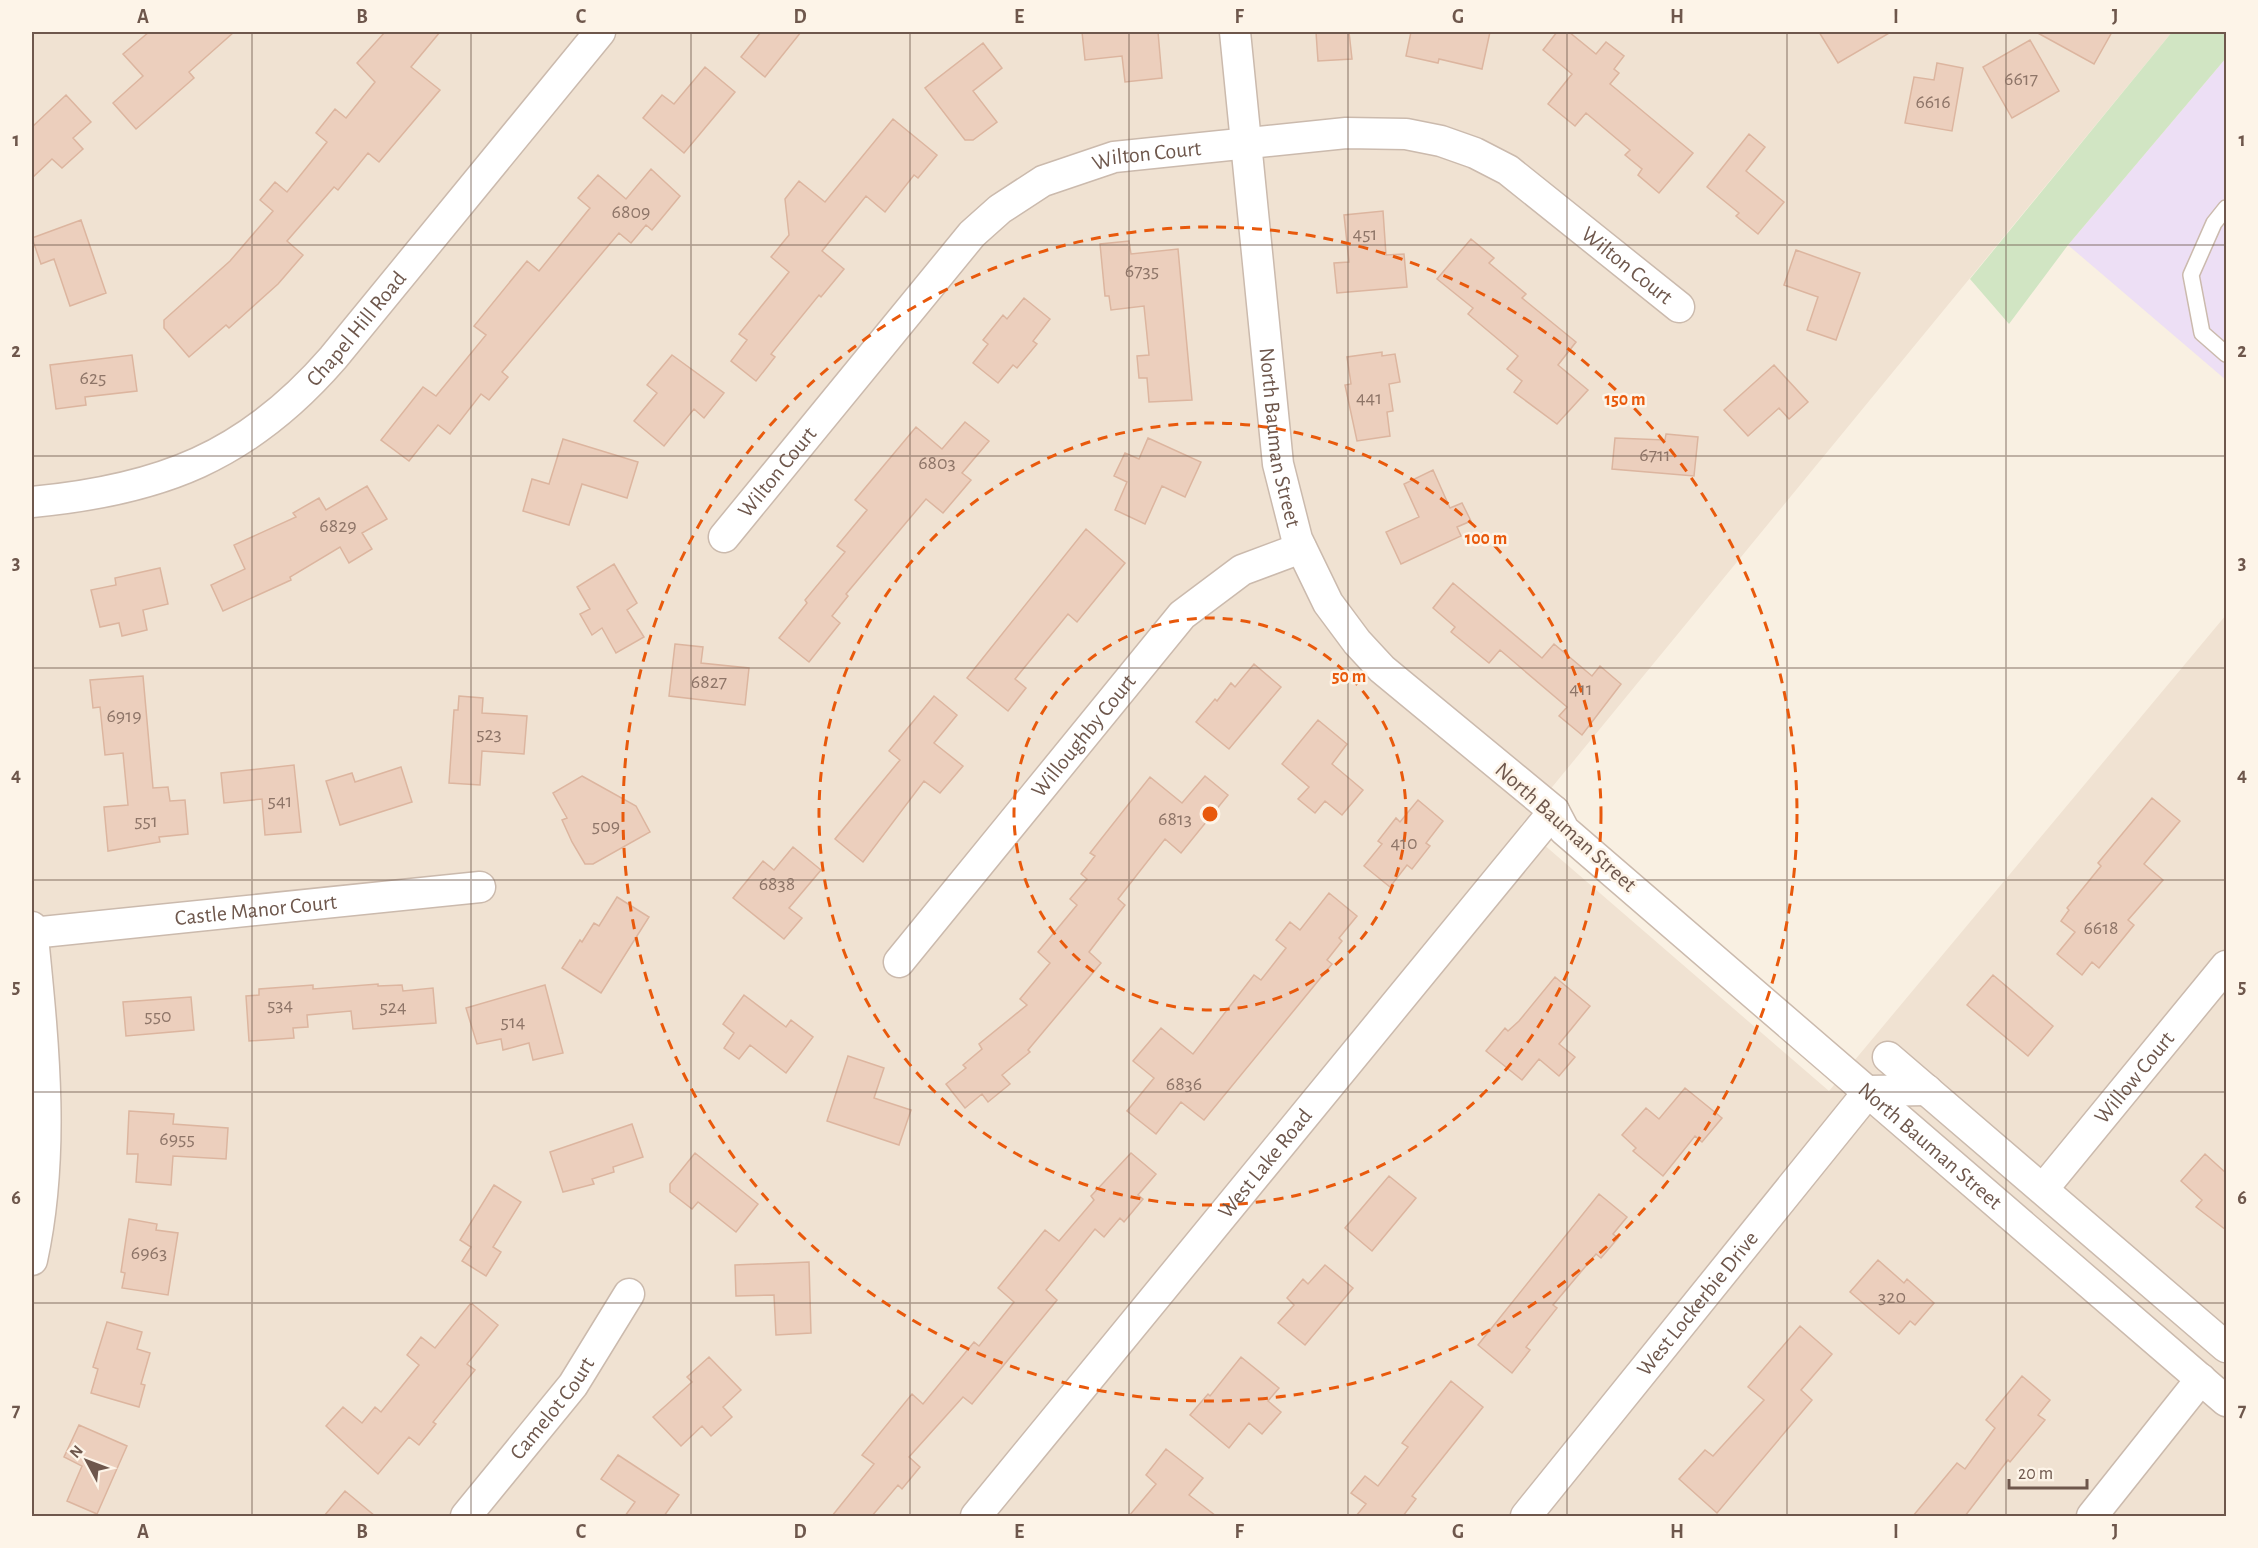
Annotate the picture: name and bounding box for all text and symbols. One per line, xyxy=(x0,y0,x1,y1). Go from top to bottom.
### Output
text: A xyxy=(137,7,149,27)
text: B xyxy=(356,7,368,27)
text: C xyxy=(576,7,587,27)
text: D xyxy=(793,7,807,27)
text: E xyxy=(1014,7,1024,27)
text: F xyxy=(1234,7,1244,27)
text: G xyxy=(1452,7,1464,27)
text: H xyxy=(1670,7,1684,27)
text: I xyxy=(1893,7,1899,27)
text: J xyxy=(2112,7,2118,27)
house number: 6617 xyxy=(2004,69,2038,89)
house number: 6616 xyxy=(1915,92,1951,112)
text: 1 xyxy=(12,130,20,150)
text: 1 xyxy=(2238,130,2246,150)
street label: Wilton Court xyxy=(1089,137,1202,175)
house number: 6809 xyxy=(612,202,650,222)
street label: Wilton Court xyxy=(1577,222,1677,308)
house number: 451 xyxy=(1353,224,1377,244)
house number: 6735 xyxy=(1125,261,1159,281)
street label: Chapel Hill Road xyxy=(302,267,410,390)
text: 2 xyxy=(11,341,21,361)
text: 2 xyxy=(2237,341,2247,361)
street label: North Bauman Street xyxy=(1255,346,1305,530)
house number: 625 xyxy=(80,368,106,388)
house number: 441 xyxy=(1356,388,1382,408)
text: 150 m xyxy=(1605,391,1645,409)
street label: Wilton Court xyxy=(734,423,820,521)
house number: 6711 xyxy=(1639,445,1671,465)
house number: 6803 xyxy=(918,453,956,473)
house number: 6829 xyxy=(319,516,357,536)
text: 100 m xyxy=(1465,530,1507,548)
text: 3 xyxy=(12,553,20,573)
text: 3 xyxy=(2238,553,2246,573)
text: 50 m xyxy=(1332,668,1366,686)
street label: Willoughby Court xyxy=(1027,670,1140,801)
house number: 6827 xyxy=(691,672,727,692)
house number: 411 xyxy=(1569,679,1593,699)
house number: 6919 xyxy=(106,706,142,726)
house number: 523 xyxy=(476,724,502,744)
street label: North Bauman Street xyxy=(1491,758,1641,896)
text: 4 xyxy=(11,765,21,785)
text: 4 xyxy=(2237,765,2247,785)
house number: 541 xyxy=(268,791,292,811)
centre of rings xyxy=(1200,804,1220,824)
house number: 6813 xyxy=(1158,809,1192,829)
house number: 551 xyxy=(134,811,158,831)
house number: 509 xyxy=(592,816,620,836)
house number: 410 xyxy=(1390,833,1418,853)
house number: 6838 xyxy=(759,874,795,894)
street label: Castle Manor Court xyxy=(174,891,338,929)
house number: 6618 xyxy=(2083,918,2119,938)
text: 5 xyxy=(12,977,20,997)
text: 5 xyxy=(2238,977,2246,997)
house number: 534 xyxy=(267,995,293,1015)
house number: 524 xyxy=(379,997,407,1017)
house number: 550 xyxy=(144,1006,172,1026)
house number: 514 xyxy=(501,1012,525,1032)
street label: Willow Court xyxy=(2090,1027,2178,1128)
house number: 6836 xyxy=(1166,1074,1202,1094)
street label: North Bauman Street xyxy=(1854,1078,2006,1213)
street label: West Lake Road xyxy=(1214,1104,1316,1222)
house number: 6955 xyxy=(159,1129,195,1149)
text: 6 xyxy=(11,1188,21,1208)
text: 6 xyxy=(2237,1188,2247,1208)
street label: West Lockerbie Drive xyxy=(1633,1227,1762,1380)
house number: 6963 xyxy=(131,1243,167,1263)
house number: 320 xyxy=(1878,1287,1906,1307)
street label: Camelot Court xyxy=(506,1353,598,1464)
text: 7 xyxy=(12,1400,21,1420)
text: 7 xyxy=(2238,1400,2247,1420)
north arrow xyxy=(57,1431,117,1491)
text: N xyxy=(67,1442,86,1461)
scale bar xyxy=(2009,1452,2087,1490)
text: 20 m xyxy=(2018,1465,2053,1483)
text: A xyxy=(137,1522,149,1542)
text: B xyxy=(356,1522,368,1542)
text: C xyxy=(576,1522,587,1542)
text: D xyxy=(793,1522,807,1542)
text: E xyxy=(1014,1522,1024,1542)
text: F xyxy=(1234,1522,1244,1542)
text: G xyxy=(1452,1522,1464,1542)
text: H xyxy=(1670,1522,1684,1542)
text: I xyxy=(1893,1522,1899,1542)
text: J xyxy=(2112,1522,2118,1542)

